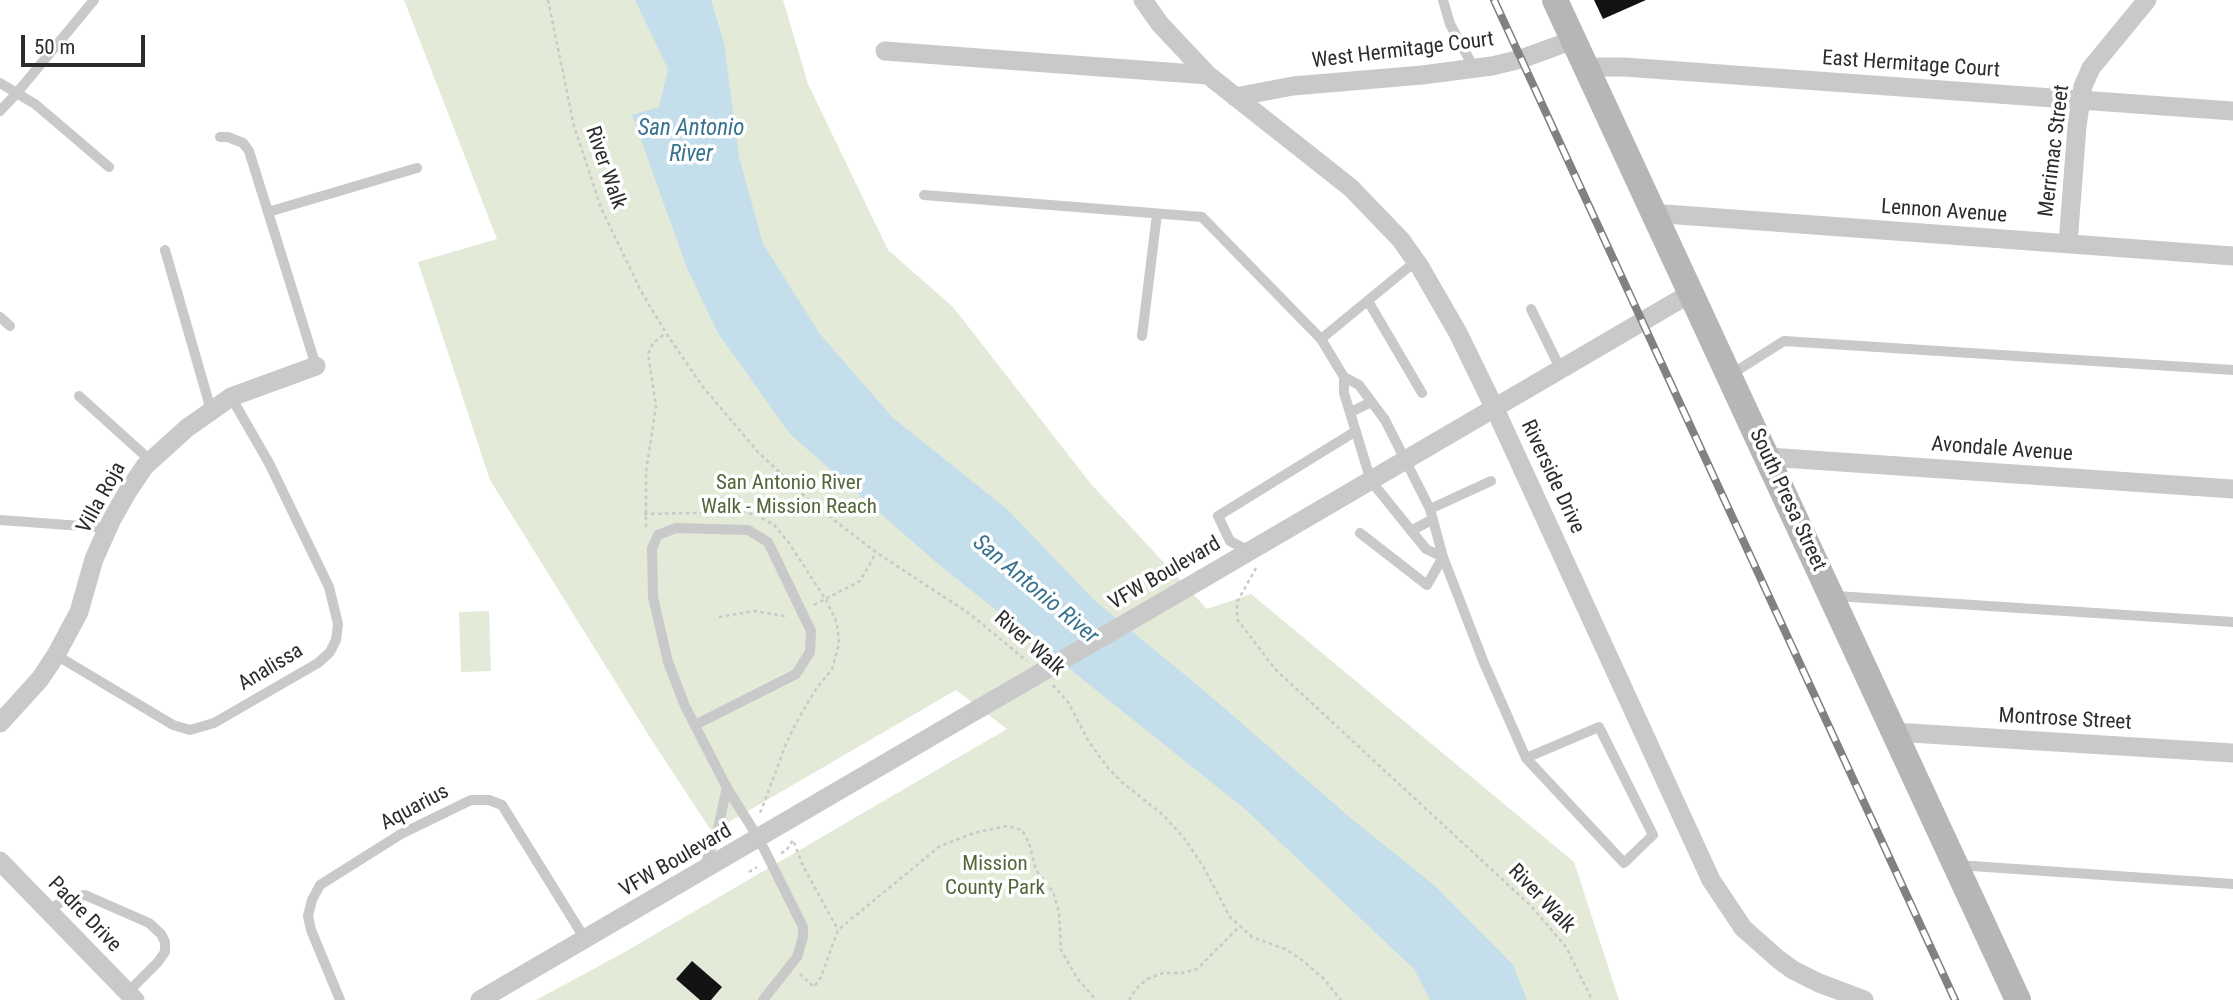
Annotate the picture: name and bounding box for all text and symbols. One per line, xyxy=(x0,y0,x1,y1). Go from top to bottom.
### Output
scale bar xyxy=(24,21,149,65)
street label: West Hermitage Court xyxy=(1311,27,1495,75)
text: 50 m xyxy=(34,35,75,59)
street label: East Hermitage Court xyxy=(1821,46,2001,84)
street label: Merrimac Street xyxy=(2034,83,2076,219)
water label: San Antonio River xyxy=(638,115,744,169)
street label: River Walk xyxy=(579,123,631,213)
street label: Lennon Avenue xyxy=(1880,195,2008,229)
street label: Riverside Drive xyxy=(1515,416,1589,538)
street label: South Presa Street xyxy=(1743,425,1831,575)
street label: Avondale Avenue xyxy=(1931,432,2073,468)
street label: Villa Roja xyxy=(72,458,132,538)
park label: San Antonio River Walk - Mission Reach xyxy=(701,471,877,521)
water label: San Antonio River xyxy=(967,529,1103,651)
street label: VFW Boulevard xyxy=(1105,532,1225,616)
street label: River Walk xyxy=(988,606,1070,682)
street label: Analissa xyxy=(234,639,308,697)
street label: Montrose Street xyxy=(1998,704,2132,736)
street label: Aquarius xyxy=(377,780,453,836)
street label: VFW Boulevard xyxy=(616,819,736,903)
park label: Mission County Park xyxy=(945,852,1045,902)
street label: River Walk xyxy=(1502,859,1580,939)
street label: Padre Drive xyxy=(42,872,126,958)

